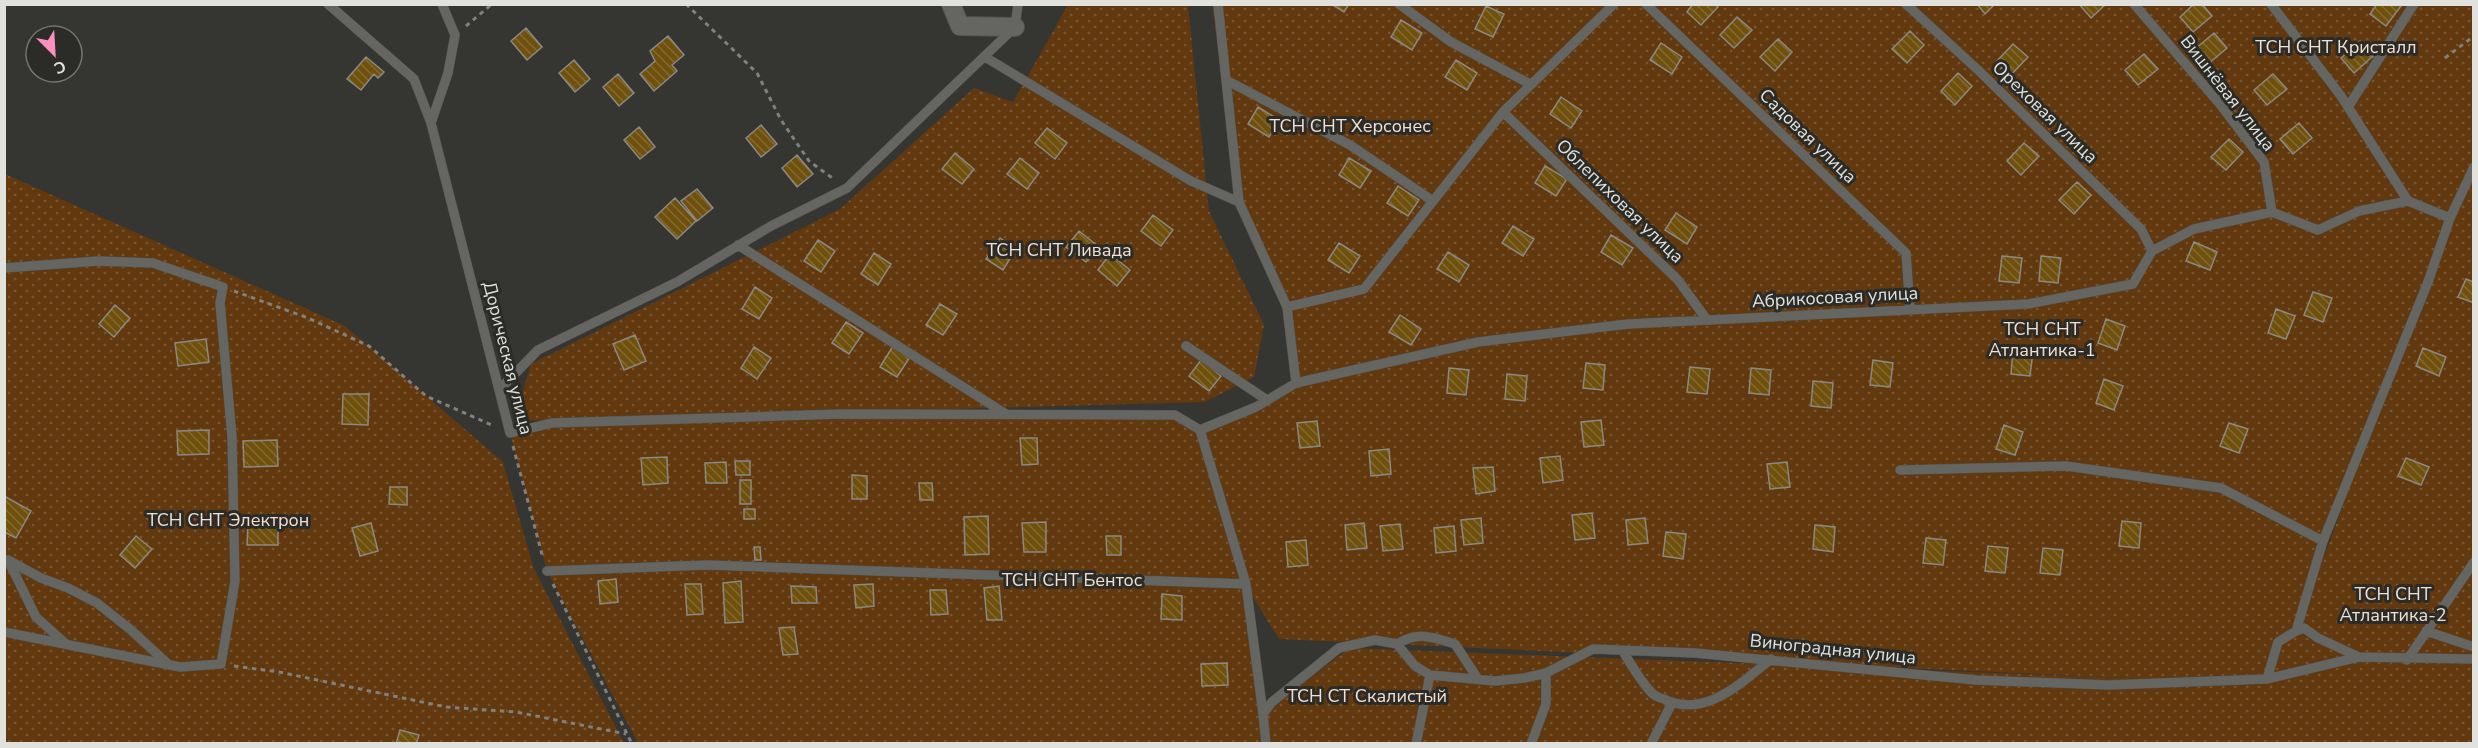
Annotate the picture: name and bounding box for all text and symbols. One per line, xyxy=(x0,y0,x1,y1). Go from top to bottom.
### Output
north arrow xyxy=(24,24,84,84)
street label: Вишнёвая улица xyxy=(2175,30,2281,156)
park label: ТСН СНТ Кристалл xyxy=(2255,35,2417,59)
text: С xyxy=(50,55,69,79)
street label: Ореховая улица xyxy=(1987,56,2103,168)
street label: Садовая улица xyxy=(1754,83,1862,189)
park label: ТСН СНТ Херсонес xyxy=(1269,114,1431,138)
street label: Облепиховая улица xyxy=(1551,134,1689,268)
park label: ТСН СНТ Ливада xyxy=(986,238,1132,262)
street label: Дорическая улица xyxy=(477,279,539,437)
street label: Абрикосовая улица xyxy=(1751,281,1919,313)
park label: ТСН СНТ Атлантика-1 xyxy=(1988,317,2096,362)
park label: ТСН СНТ Электрон xyxy=(147,508,309,532)
park label: ТСН СНТ Бентос xyxy=(1002,568,1143,592)
park label: ТСН СНТ Атлантика-2 xyxy=(2339,582,2447,627)
street label: Виноградная улица xyxy=(1749,628,1917,670)
park label: ТСН СТ Скалистый xyxy=(1287,684,1447,708)

